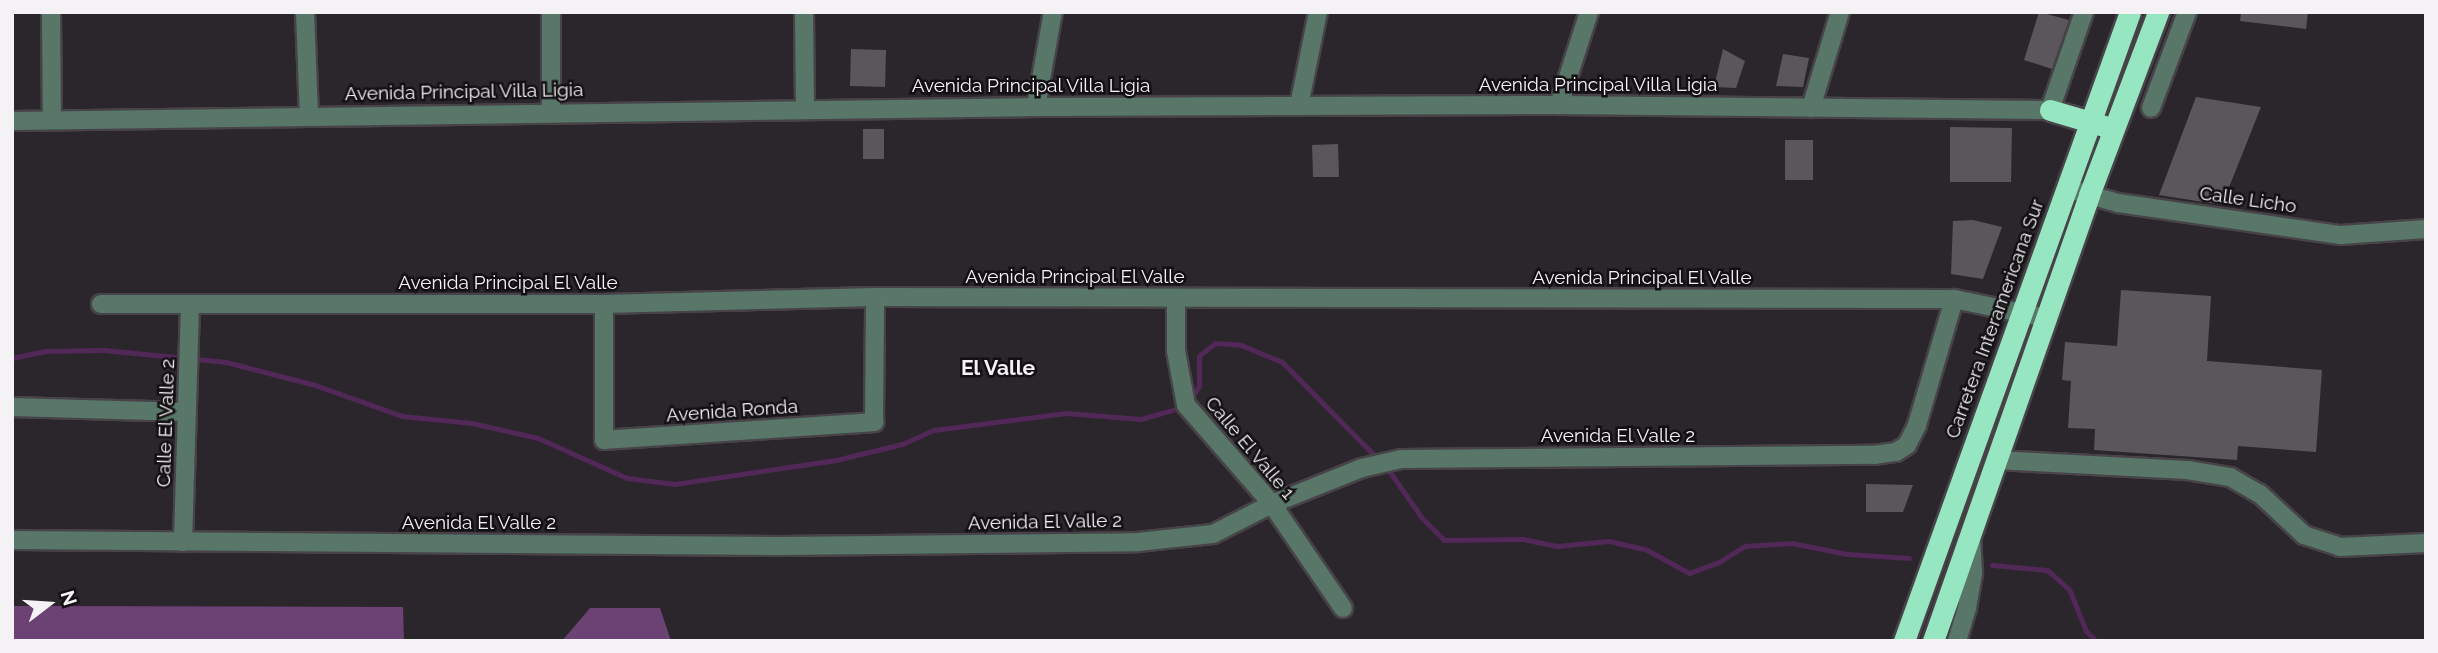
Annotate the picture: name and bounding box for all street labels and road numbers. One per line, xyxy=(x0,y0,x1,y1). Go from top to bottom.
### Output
street label: Avenida Principal Villa Ligia xyxy=(1478,74,1718,96)
street label: Avenida Principal Villa Ligia xyxy=(911,75,1151,97)
street label: Avenida Principal Villa Ligia xyxy=(344,79,584,105)
street label: Calle Licho xyxy=(2198,182,2298,218)
street label: Carretera Interamericana Sur xyxy=(1941,196,2049,442)
street label: Avenida Principal El Valle xyxy=(964,266,1186,288)
street label: Avenida Principal El Valle xyxy=(1531,267,1753,289)
street label: Avenida Principal El Valle xyxy=(397,272,619,294)
street label: Calle El Valle 2 xyxy=(152,358,180,488)
street label: Calle El Valle 1 xyxy=(1200,392,1300,504)
street label: Avenida Ronda xyxy=(665,395,799,427)
street label: Avenida El Valle 2 xyxy=(1540,425,1696,447)
street label: Avenida El Valle 2 xyxy=(967,509,1123,535)
street label: Avenida El Valle 2 xyxy=(401,512,557,534)

